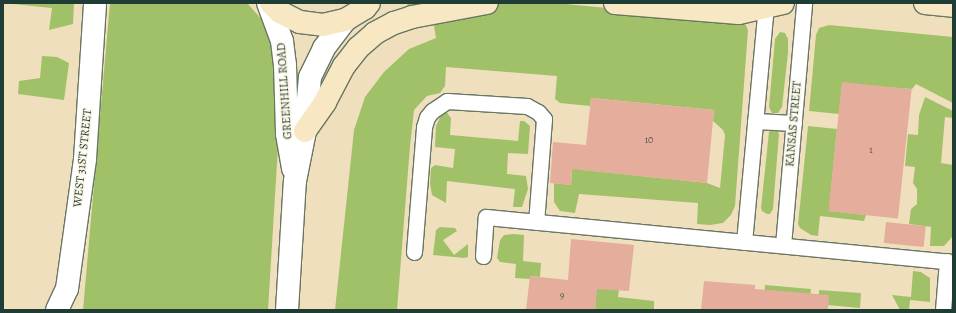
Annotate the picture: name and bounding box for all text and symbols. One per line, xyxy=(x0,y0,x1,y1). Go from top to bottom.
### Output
street label: GREENHILL ROAD xyxy=(274,42,296,140)
street label: KANSAS STREET xyxy=(783,81,805,167)
street label: WEST 31ST STREET xyxy=(71,108,95,208)
house number: 10 xyxy=(645,134,653,146)
house number: 1 xyxy=(869,144,873,156)
house number: 9 xyxy=(560,289,564,301)

